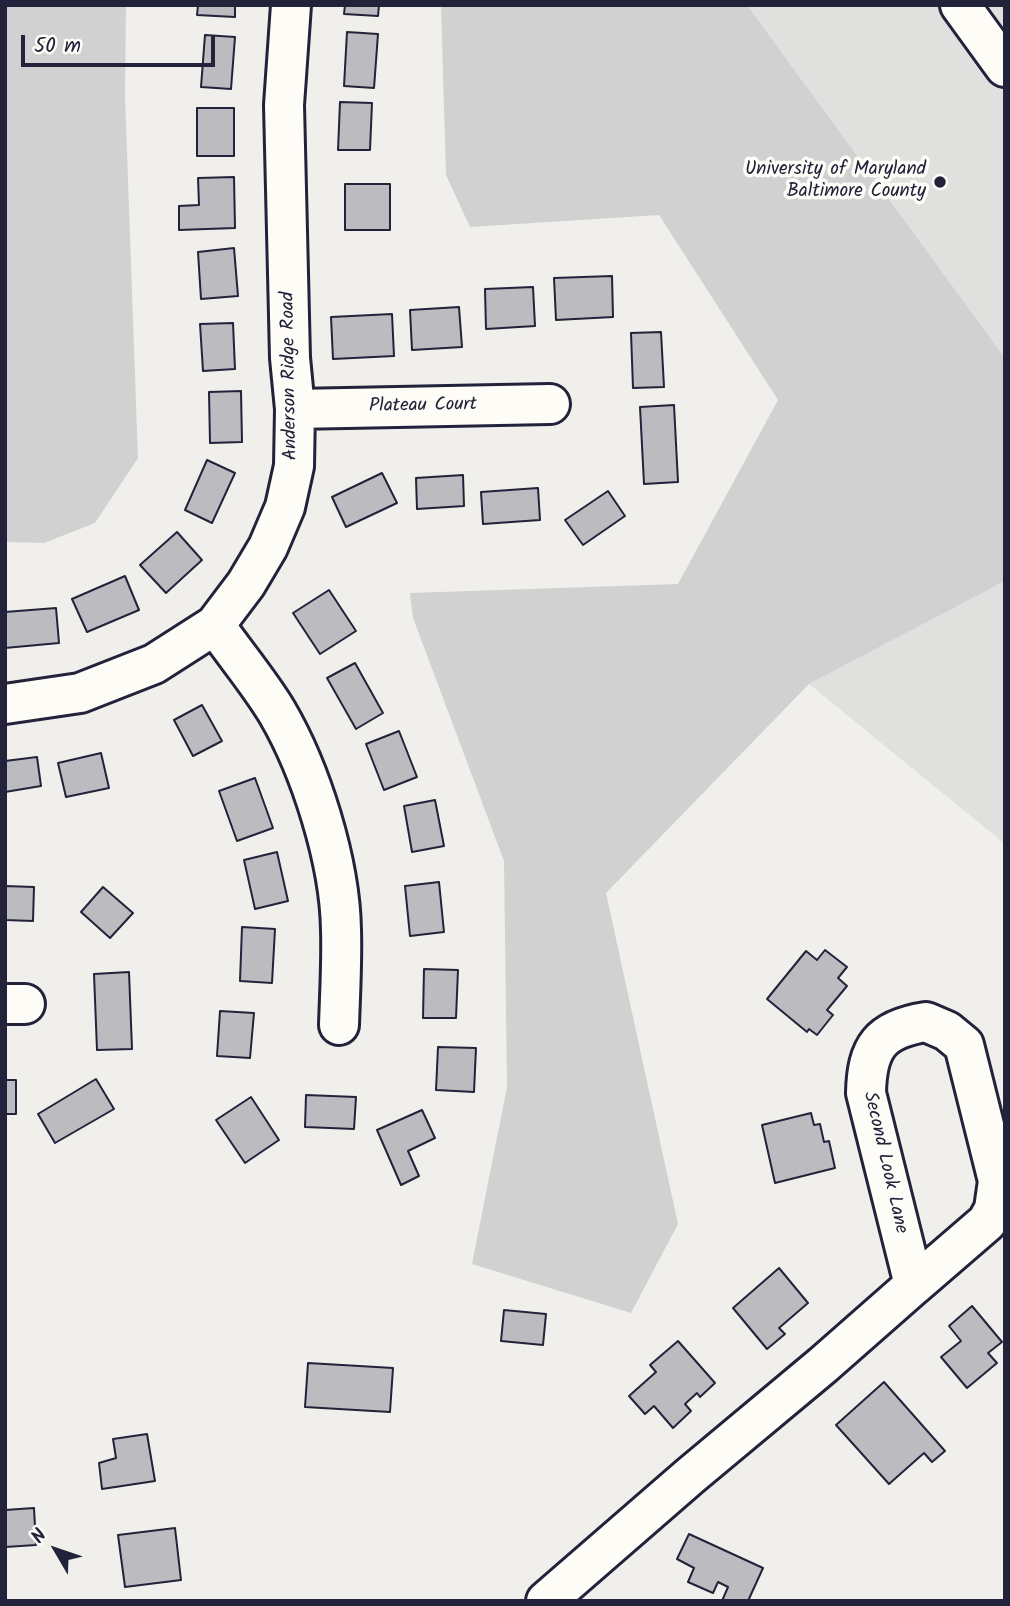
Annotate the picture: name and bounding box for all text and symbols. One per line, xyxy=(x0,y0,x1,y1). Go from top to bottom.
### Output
scale bar xyxy=(24,21,219,65)
text: 50 m xyxy=(34,30,81,63)
place label: University of Maryland Baltimore County xyxy=(745,160,926,204)
marker: University of Maryland Baltimore County xyxy=(932,174,948,190)
street label: Anderson Ridge Road xyxy=(278,291,304,461)
street label: Plateau Court xyxy=(369,395,477,419)
street label: Second Look Lane xyxy=(857,1090,911,1236)
north arrow xyxy=(21,1515,91,1585)
text: N xyxy=(24,1523,55,1551)

